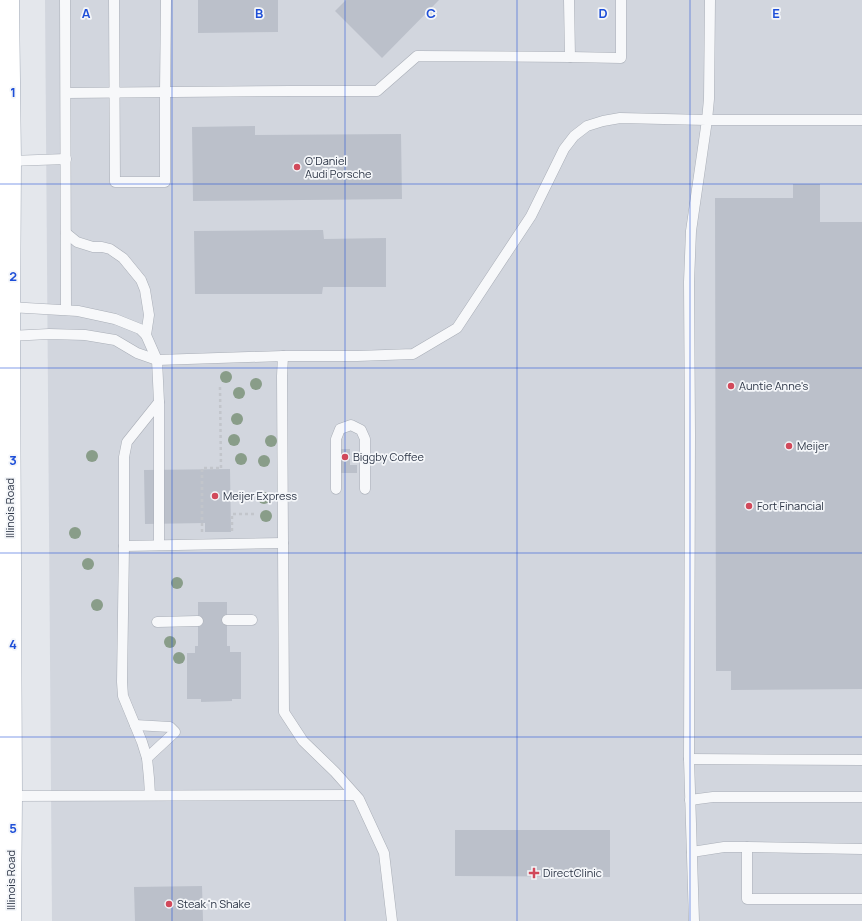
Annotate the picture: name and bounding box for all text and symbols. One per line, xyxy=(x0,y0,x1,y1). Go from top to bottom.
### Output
text: A xyxy=(82,4,91,22)
text: B xyxy=(255,4,263,22)
text: C xyxy=(426,4,436,22)
text: D xyxy=(598,4,608,22)
text: E xyxy=(772,4,780,22)
text: 1 xyxy=(10,83,16,101)
place label: O'Daniel Audi Porsche xyxy=(305,153,372,181)
marker: O'Daniel Audi Porsche xyxy=(292,162,302,172)
text: 2 xyxy=(9,267,17,285)
place label: Auntie Anne's xyxy=(739,378,809,393)
marker: Auntie Anne's xyxy=(726,381,736,391)
place label: Meijer xyxy=(797,438,828,453)
marker: Meijer xyxy=(784,441,794,451)
place label: Biggby Coffee xyxy=(353,449,424,464)
text: 3 xyxy=(9,451,17,469)
marker: Biggby Coffee xyxy=(340,452,350,462)
street label: Illinois Road xyxy=(2,478,17,538)
place label: Meijer Express xyxy=(223,488,297,503)
marker: Meijer Express xyxy=(210,491,220,501)
place label: Fort Financial xyxy=(757,498,824,513)
marker: Fort Financial xyxy=(744,501,754,511)
text: 4 xyxy=(9,635,17,653)
text: 5 xyxy=(9,819,17,837)
street label: Illinois Road xyxy=(3,850,18,910)
place label: DirectClinic xyxy=(543,865,602,880)
marker: DirectClinic xyxy=(528,867,540,879)
place label: Steak 'n Shake xyxy=(177,896,251,911)
marker: Steak 'n Shake xyxy=(164,899,174,909)

